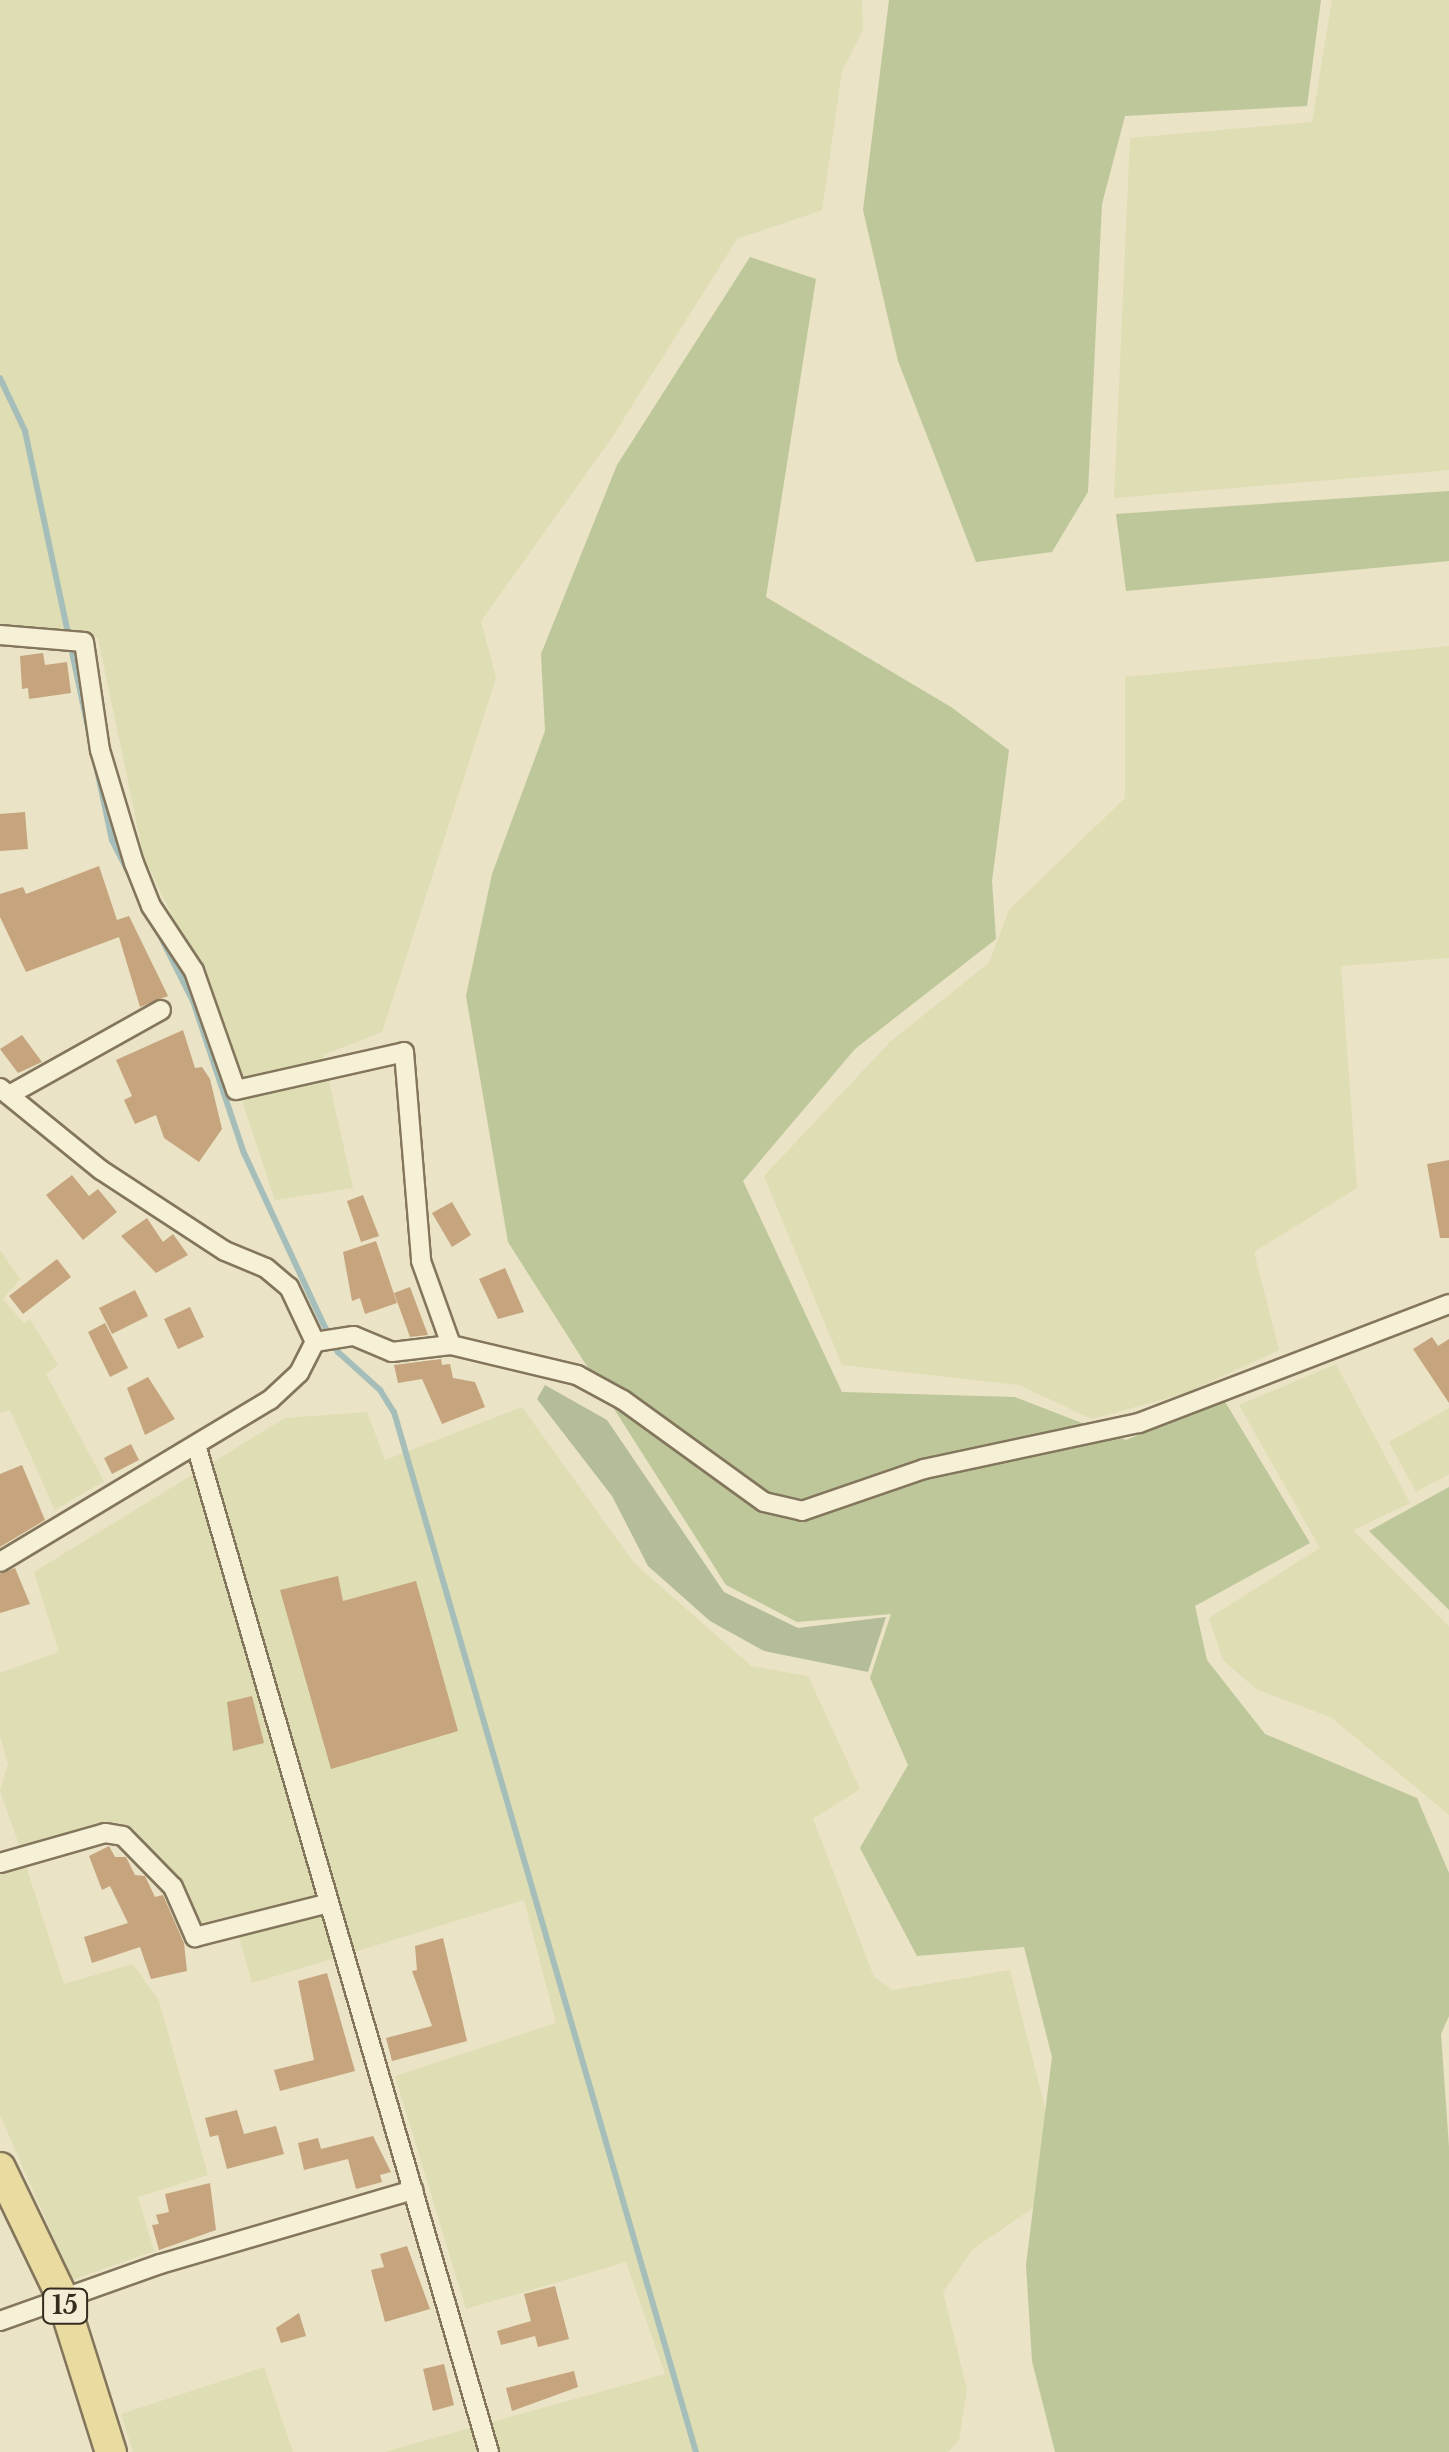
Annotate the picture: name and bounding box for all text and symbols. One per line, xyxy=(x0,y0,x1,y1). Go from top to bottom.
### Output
road number: 15 xyxy=(40,2286,90,2326)

